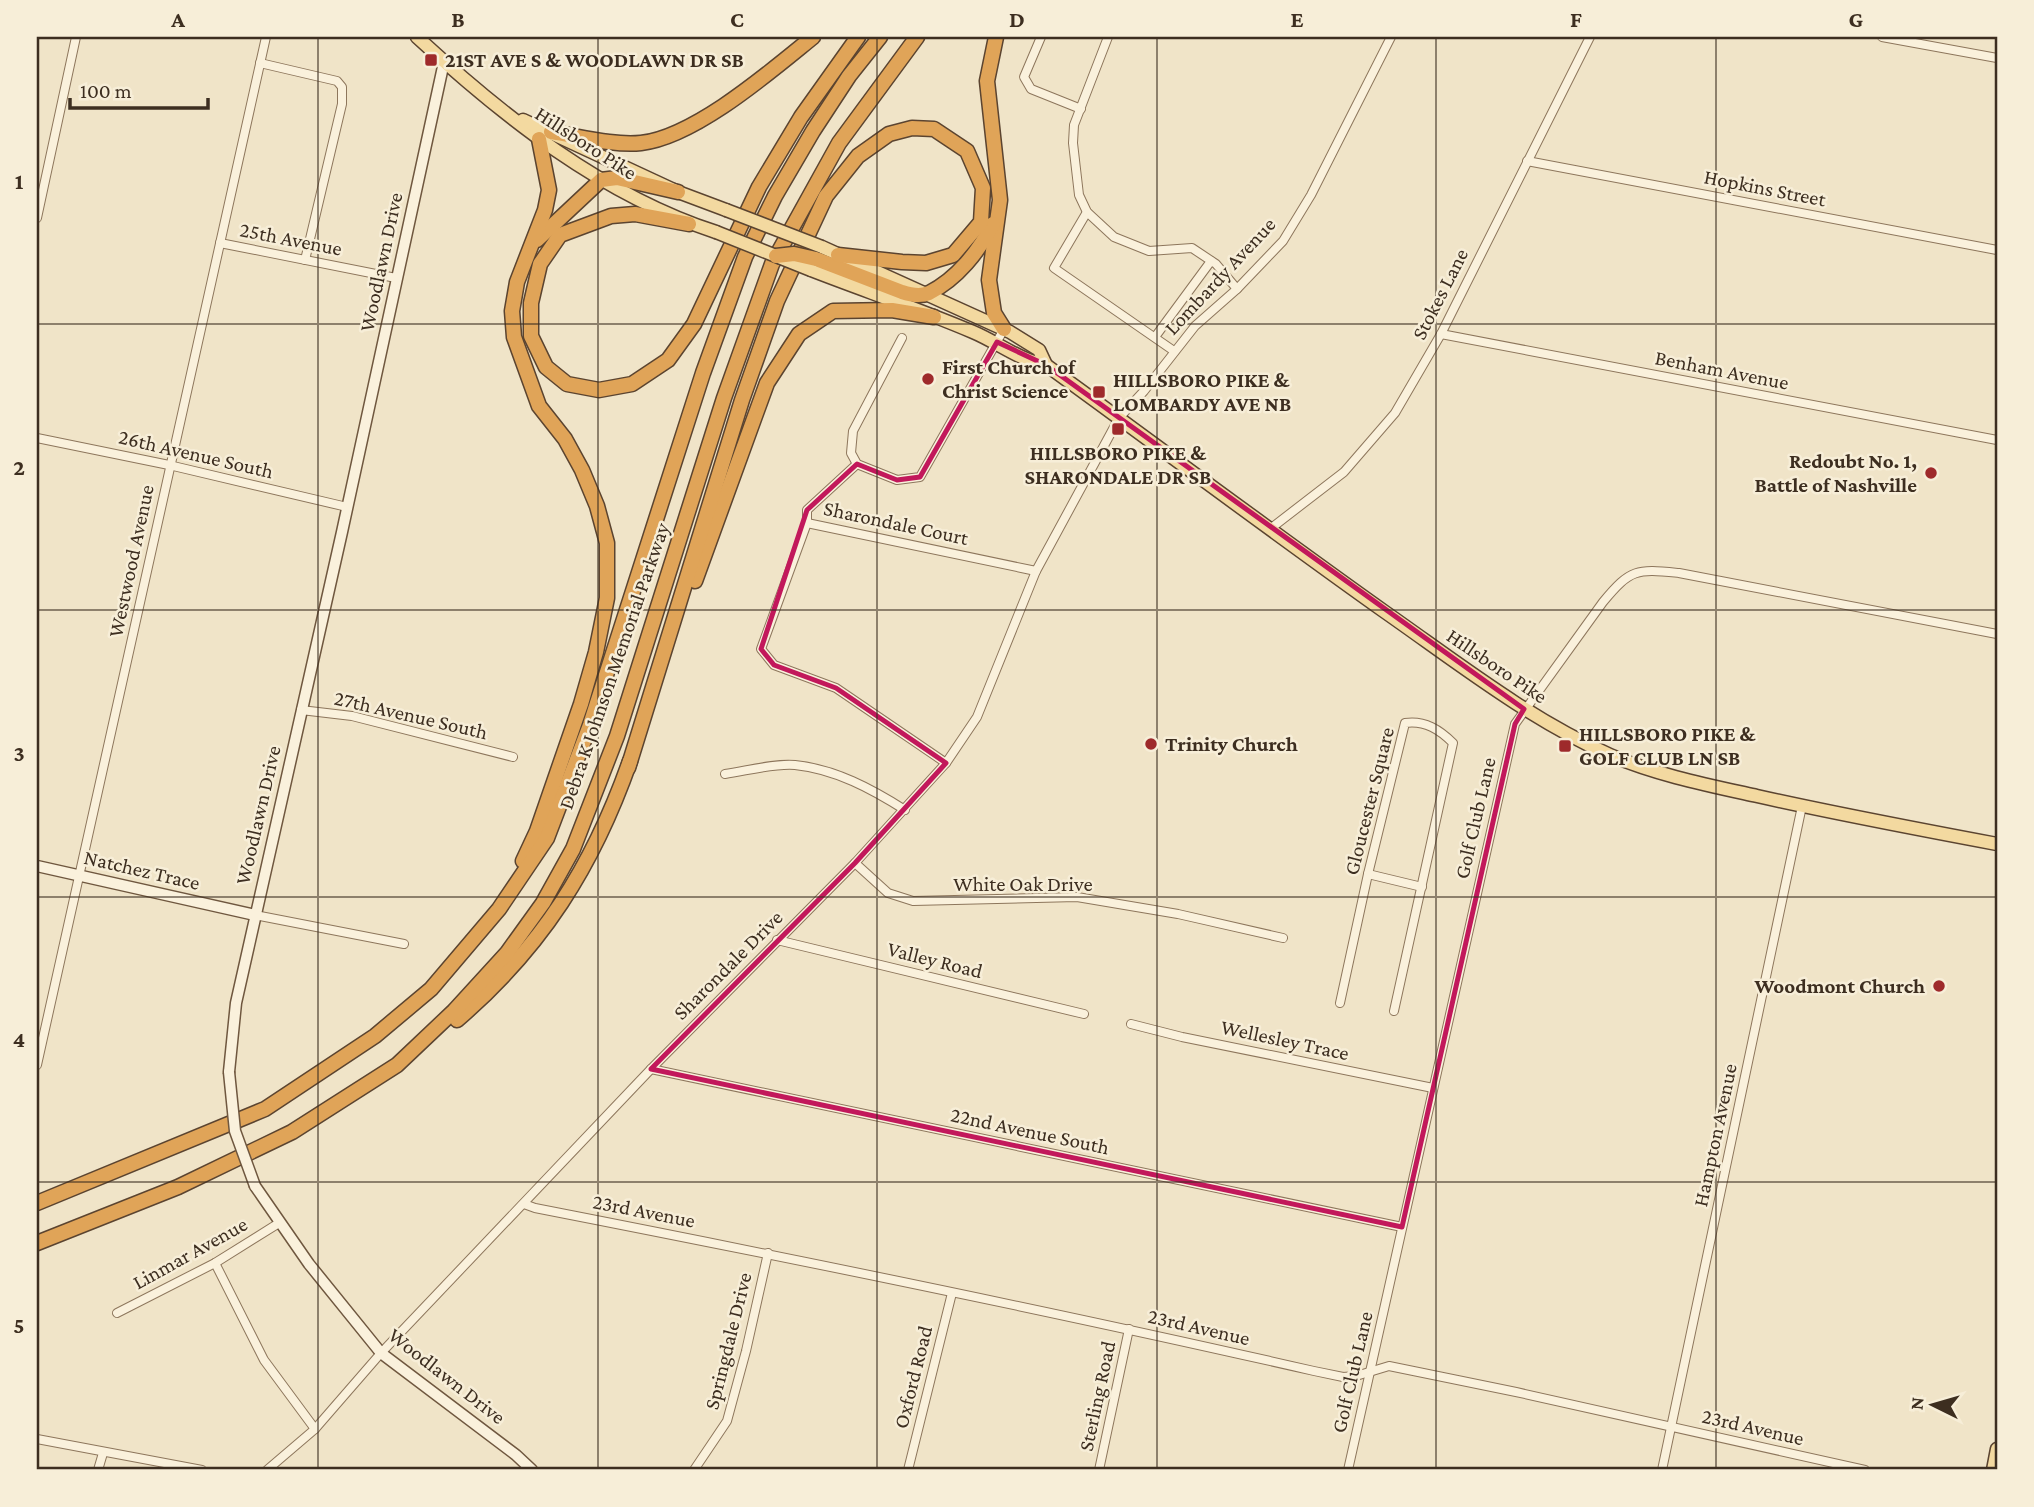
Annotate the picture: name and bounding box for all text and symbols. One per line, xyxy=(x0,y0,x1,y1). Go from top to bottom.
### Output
text: A xyxy=(170,6,185,32)
text: B xyxy=(451,6,465,32)
text: C xyxy=(730,6,744,32)
text: D xyxy=(1009,6,1025,32)
text: E xyxy=(1290,6,1304,32)
text: F xyxy=(1570,6,1582,32)
text: G xyxy=(1849,6,1864,32)
place label: 21ST AVE S & WOODLAWN DR SB xyxy=(445,48,744,72)
marker: 21ST AVE S & WOODLAWN DR SB xyxy=(423,52,439,68)
scale bar xyxy=(70,66,208,110)
text: 100 m xyxy=(80,79,132,103)
street label: Hillsboro Pike xyxy=(531,101,641,185)
street label: Hopkins Street xyxy=(1702,164,1829,212)
text: 1 xyxy=(15,168,24,194)
street label: Woodlawn Drive xyxy=(355,190,407,334)
street label: Lombardy Avenue xyxy=(1159,212,1281,340)
street label: 25th Avenue xyxy=(238,217,344,261)
street label: Stokes Lane xyxy=(1407,244,1473,344)
street label: Benham Avenue xyxy=(1653,345,1791,395)
place label: First Church of Christ Science xyxy=(942,355,1076,403)
place label: HILLSBORO PIKE & LOMBARDY AVE NB xyxy=(1113,368,1291,416)
marker: First Church of Christ Science xyxy=(920,371,936,387)
marker: HILLSBORO PIKE & LOMBARDY AVE NB xyxy=(1091,384,1107,400)
marker: HILLSBORO PIKE & SHARONDALE DR SB xyxy=(1110,421,1126,437)
street label: 26th Avenue South xyxy=(116,425,276,483)
place label: HILLSBORO PIKE & SHARONDALE DR SB xyxy=(1025,441,1211,489)
place label: Redoubt No. 1, Battle of Nashville xyxy=(1754,449,1917,497)
text: 2 xyxy=(13,454,25,480)
marker: Redoubt No. 1, Battle of Nashville xyxy=(1923,465,1939,481)
street label: Westwood Avenue xyxy=(103,482,159,640)
street label: Sharondale Court xyxy=(821,496,972,550)
street label: Debra K Johnson Memorial Parkway xyxy=(554,519,675,812)
street label: Hillsboro Pike xyxy=(1442,624,1552,708)
street label: 27th Avenue South xyxy=(332,686,490,744)
place label: HILLSBORO PIKE & GOLF CLUB LN SB xyxy=(1579,722,1756,770)
street label: Gloucester Square xyxy=(1339,725,1399,877)
place label: Trinity Church xyxy=(1165,732,1298,756)
marker: Trinity Church xyxy=(1143,736,1159,752)
marker: HILLSBORO PIKE & GOLF CLUB LN SB xyxy=(1557,738,1573,754)
text: 3 xyxy=(13,740,25,766)
street label: Woodlawn Drive xyxy=(230,743,286,887)
street label: Golf Club Lane xyxy=(1449,755,1501,881)
street label: Natchez Trace xyxy=(82,845,202,895)
street label: White Oak Drive xyxy=(953,872,1093,896)
street label: Sharondale Drive xyxy=(668,905,788,1025)
street label: Valley Road xyxy=(885,937,985,983)
place label: Woodmont Church xyxy=(1753,974,1925,998)
marker: Woodmont Church xyxy=(1931,978,1947,994)
street label: Wellesley Trace xyxy=(1219,1015,1351,1065)
text: 4 xyxy=(13,1026,25,1052)
street label: Hampton Avenue xyxy=(1688,1061,1742,1209)
street label: 22nd Avenue South xyxy=(948,1102,1112,1160)
street label: 23rd Avenue xyxy=(591,1189,697,1233)
street label: Linmar Avenue xyxy=(129,1212,251,1294)
street label: Springdale Drive xyxy=(699,1270,757,1412)
street label: 23rd Avenue xyxy=(1146,1304,1252,1350)
street label: Golf Club Lane xyxy=(1326,1309,1378,1435)
text: 5 xyxy=(13,1312,25,1338)
street label: Woodlawn Drive xyxy=(384,1323,510,1429)
street label: Oxford Road xyxy=(889,1323,937,1431)
street label: Sterling Road xyxy=(1074,1339,1120,1453)
north arrow xyxy=(1898,1370,1968,1440)
text: N xyxy=(1906,1396,1928,1411)
street label: 23rd Avenue xyxy=(1700,1404,1806,1450)

